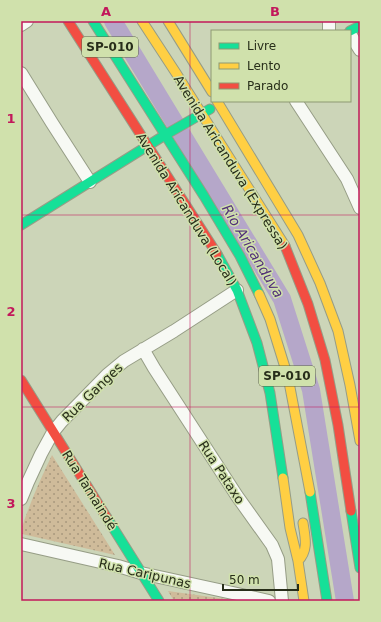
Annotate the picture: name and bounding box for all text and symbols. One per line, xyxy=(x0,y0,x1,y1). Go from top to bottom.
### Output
text: A xyxy=(101,4,111,19)
text: B xyxy=(270,4,280,19)
legend xyxy=(211,30,351,102)
road number: SP-010 xyxy=(82,37,138,57)
text: Livre xyxy=(247,39,276,53)
text: Lento xyxy=(247,59,281,73)
street label: Avenida Aricanduva (Expressa) xyxy=(171,72,291,252)
text: Parado xyxy=(247,79,288,93)
text: 1 xyxy=(6,111,16,126)
street label: Avenida Aricanduva (Local) xyxy=(133,130,240,288)
water label: Rio Aricanduva xyxy=(219,202,287,300)
text: 2 xyxy=(6,304,16,319)
street label: Rua Ganges xyxy=(59,360,126,425)
road number: SP-010 xyxy=(259,366,315,386)
street label: Rua Pataxo xyxy=(196,438,248,507)
street label: Rua Tamaindé xyxy=(59,448,120,533)
text: 3 xyxy=(6,496,16,511)
street label: Rua Caripunas xyxy=(97,556,193,591)
scale bar xyxy=(223,566,298,592)
text: 50 m xyxy=(229,573,260,587)

